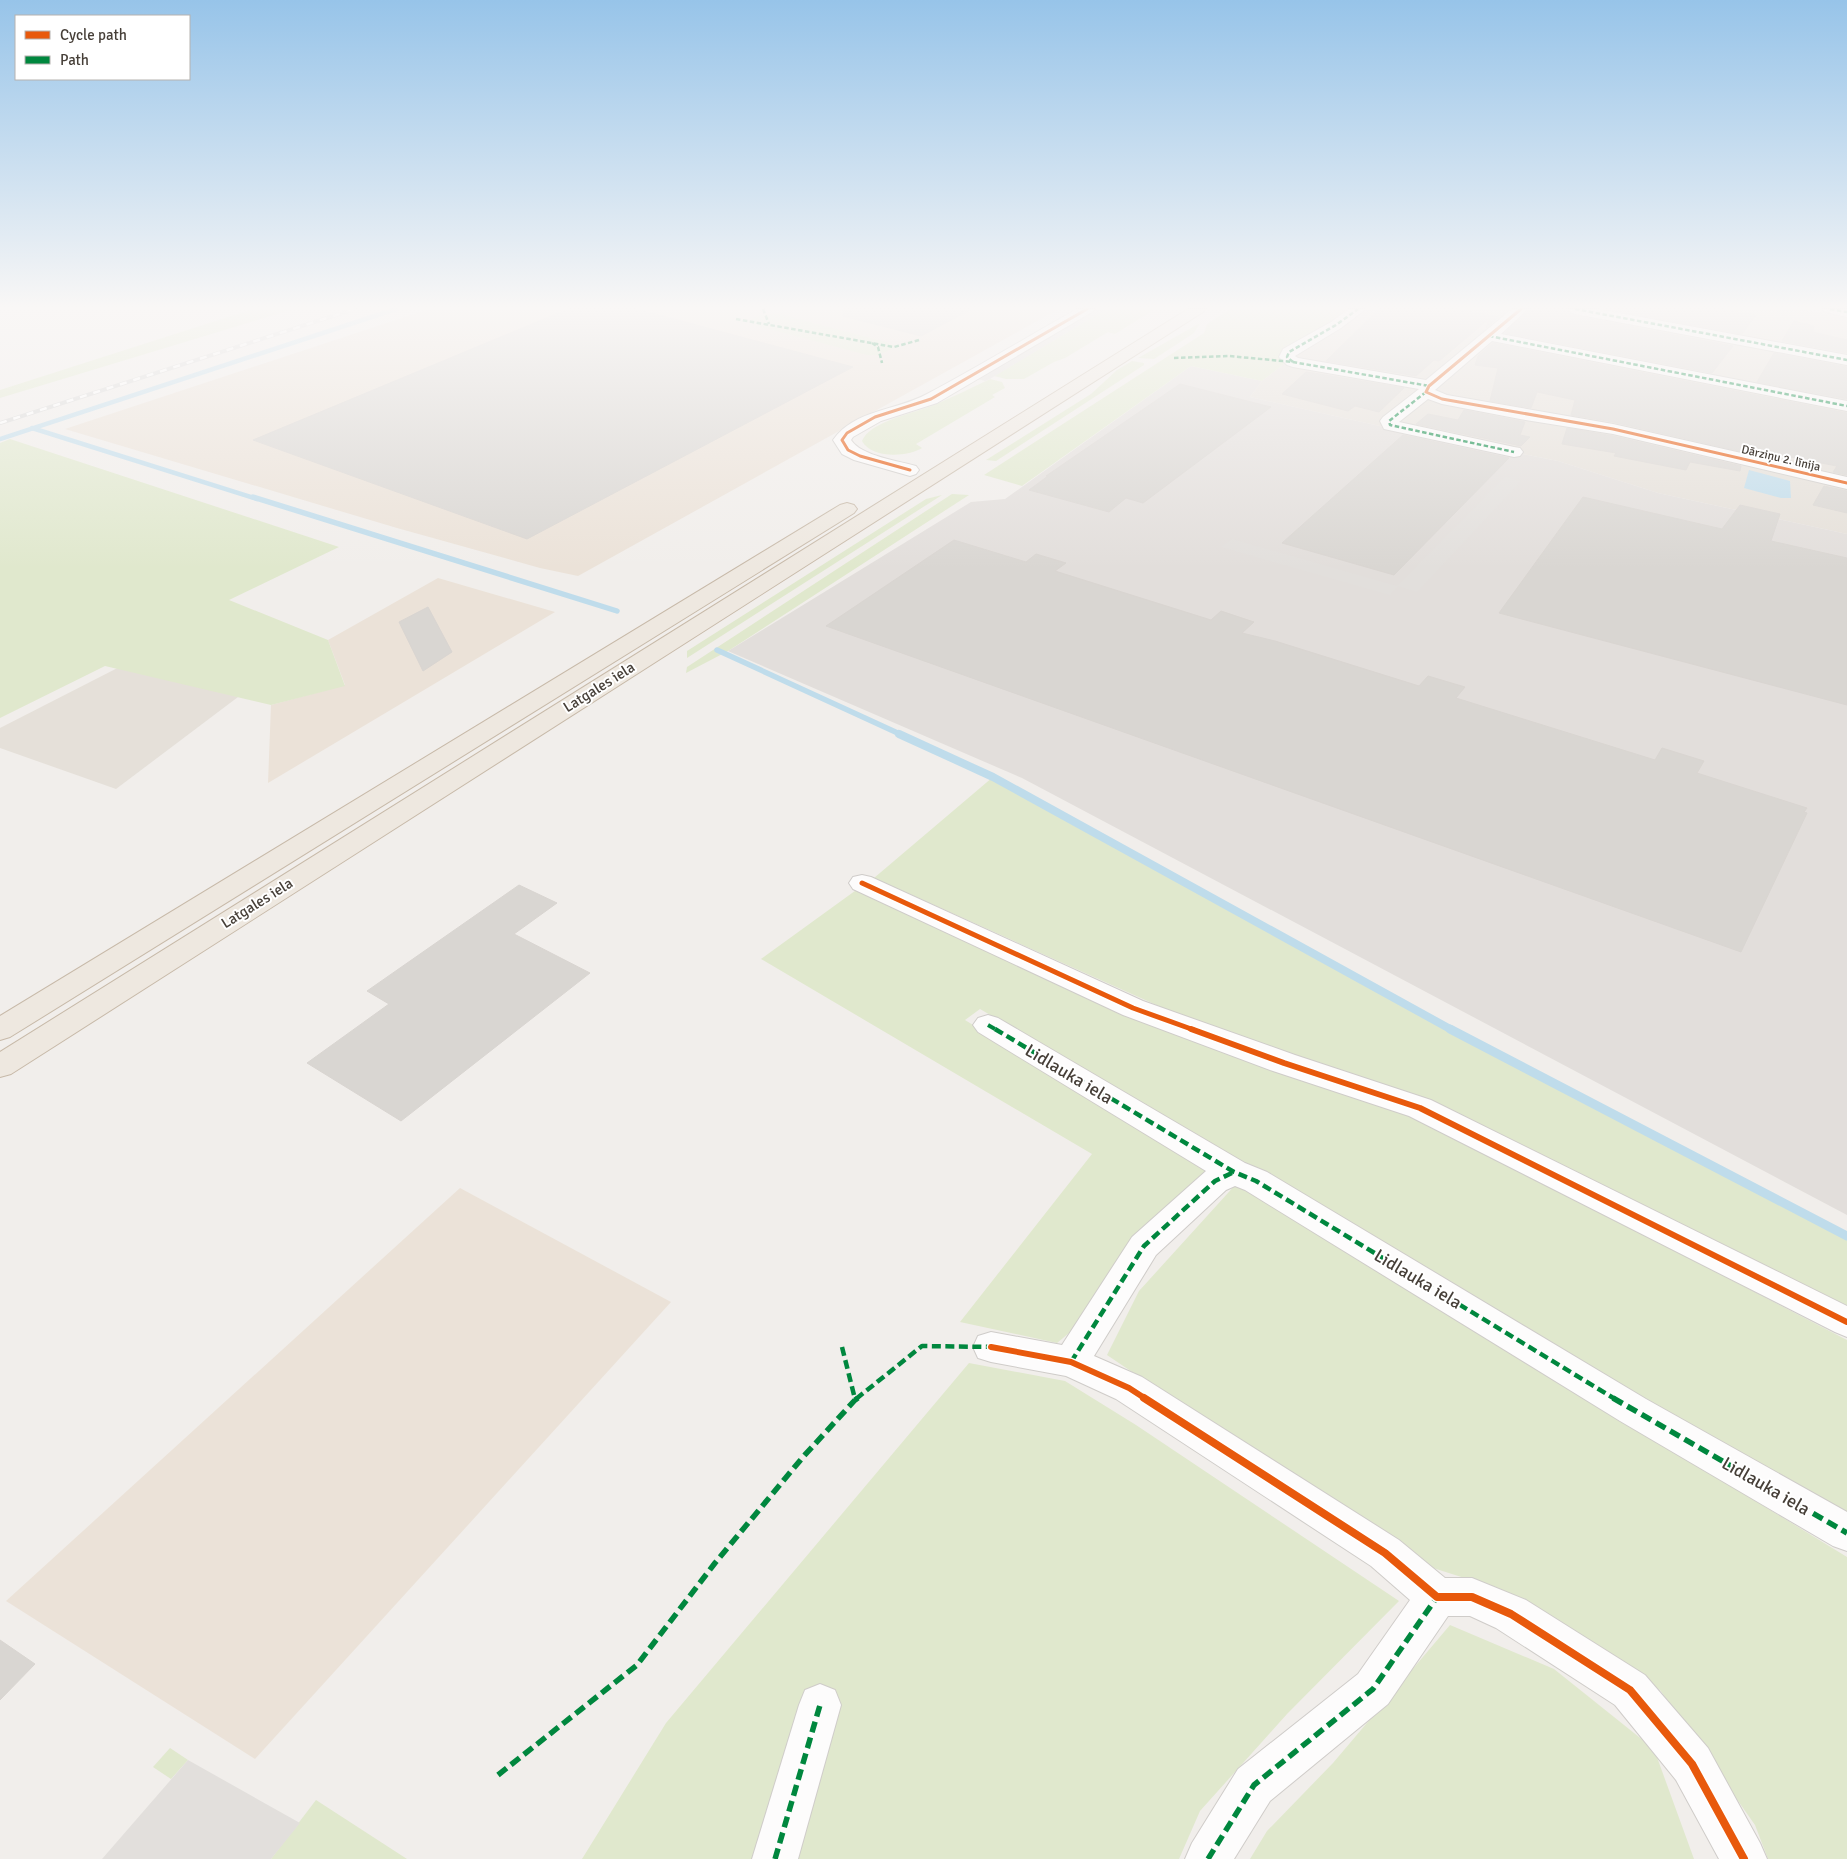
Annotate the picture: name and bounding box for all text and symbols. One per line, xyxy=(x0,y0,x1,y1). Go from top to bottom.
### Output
legend xyxy=(15,15,190,80)
text: Cycle path xyxy=(60,26,127,44)
text: Path xyxy=(60,51,89,69)
street label: Dārziņu 2. līnija xyxy=(1740,442,1822,475)
street label: Latgales iela xyxy=(560,658,638,716)
street label: Latgales iela xyxy=(218,874,296,932)
street label: Lidlauka iela xyxy=(1021,1039,1117,1109)
street label: Lidlauka iela xyxy=(1370,1244,1466,1314)
street label: Lidlauka iela xyxy=(1718,1452,1814,1520)

